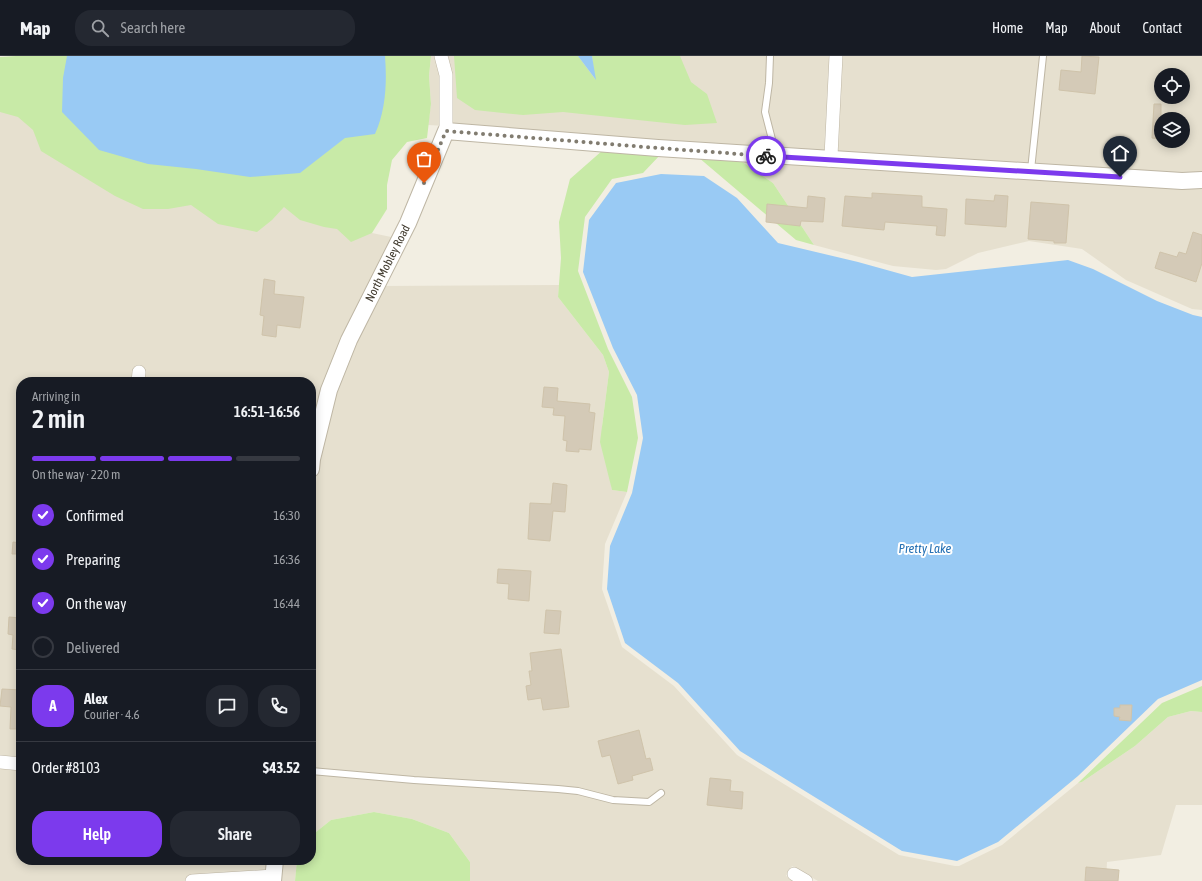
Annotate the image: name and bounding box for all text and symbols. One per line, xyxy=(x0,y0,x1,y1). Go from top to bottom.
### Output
search box xyxy=(75,10,355,46)
text: Map xyxy=(20,17,51,39)
icon: search xyxy=(89,17,111,39)
text: Search here xyxy=(121,19,185,36)
text: Home xyxy=(992,20,1023,36)
text: Map xyxy=(1045,20,1068,36)
text: About xyxy=(1090,20,1121,36)
text: Contact xyxy=(1143,20,1182,36)
map controls xyxy=(1154,68,1190,148)
button: locate xyxy=(1154,68,1190,104)
button: layers xyxy=(1154,112,1190,148)
courier xyxy=(746,136,786,176)
pin xyxy=(1103,136,1137,177)
pin xyxy=(407,142,441,183)
icon: home xyxy=(1109,142,1131,164)
icon: bike xyxy=(755,145,777,167)
icon: bag xyxy=(413,148,435,170)
street label: North Mobley Road xyxy=(362,222,413,304)
text: Arriving in xyxy=(32,389,80,404)
text: 16:51–16:56 xyxy=(234,403,300,420)
text: 2 min xyxy=(32,404,85,434)
text: On the way · 220 m xyxy=(32,467,120,482)
icon: check xyxy=(32,504,54,526)
text: Confirmed xyxy=(66,507,124,524)
text: 16:30 xyxy=(273,508,300,523)
water label: Pretty Lake xyxy=(899,541,951,556)
icon: check xyxy=(32,548,54,570)
text: Preparing xyxy=(66,551,120,568)
text: 16:36 xyxy=(273,552,300,567)
icon: check xyxy=(32,592,54,614)
text: On the way xyxy=(66,595,127,612)
text: 16:44 xyxy=(273,596,300,611)
text: Delivered xyxy=(66,639,120,656)
button: chat xyxy=(206,685,248,727)
button: phone xyxy=(258,685,300,727)
text: Alex xyxy=(84,690,108,707)
text: A xyxy=(49,697,57,714)
text: Courier · 4.6 xyxy=(84,707,140,722)
text: Order #8103 xyxy=(32,759,100,776)
text: $43.52 xyxy=(263,759,300,776)
button: Help xyxy=(32,811,162,857)
button: Share xyxy=(170,811,300,857)

